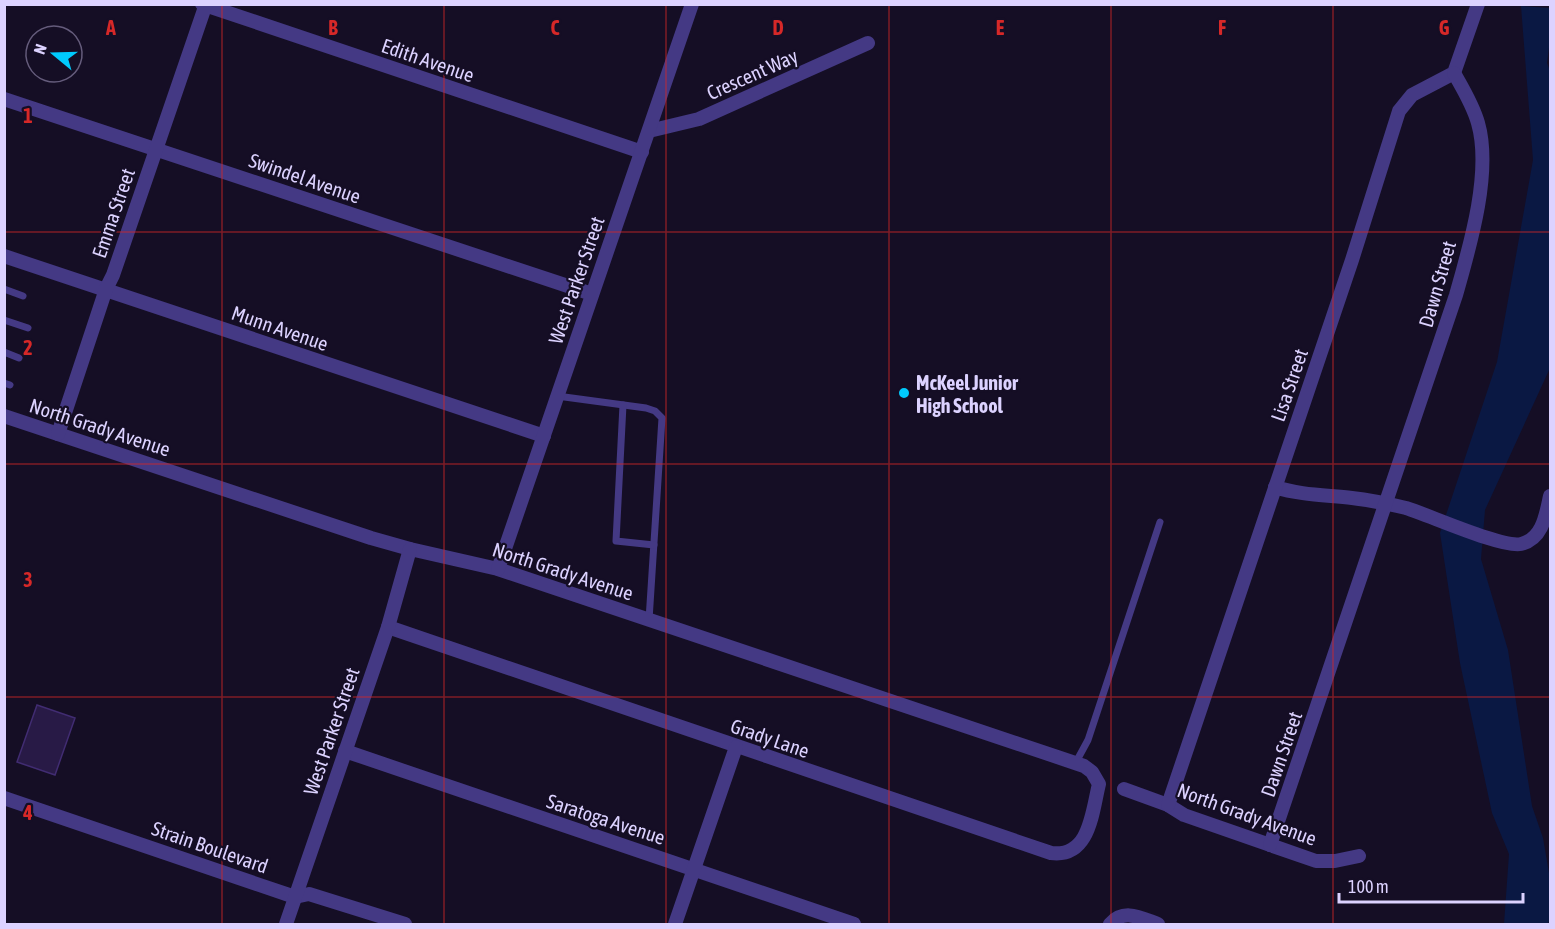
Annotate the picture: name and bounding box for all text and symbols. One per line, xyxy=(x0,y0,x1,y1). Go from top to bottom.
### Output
text: A xyxy=(105,16,116,39)
text: B xyxy=(328,16,338,39)
text: C xyxy=(551,16,560,39)
text: D xyxy=(772,16,784,39)
text: E xyxy=(996,16,1005,39)
text: F xyxy=(1218,16,1226,39)
text: G xyxy=(1439,16,1450,39)
north arrow xyxy=(24,24,84,84)
street label: Edith Avenue xyxy=(379,33,477,87)
text: N xyxy=(30,42,50,57)
street label: Crescent Way xyxy=(703,44,801,104)
text: 1 xyxy=(23,104,33,127)
street label: Swindel Avenue xyxy=(246,148,364,208)
street label: Emma Street xyxy=(87,165,139,261)
street label: West Parker Street xyxy=(543,213,609,347)
street label: Dawn Street xyxy=(1414,238,1460,330)
street label: Munn Avenue xyxy=(229,301,331,355)
text: 2 xyxy=(23,336,33,359)
street label: Lisa Street xyxy=(1266,345,1312,424)
place label: McKeel Junior High School xyxy=(916,371,1019,417)
marker: McKeel Junior High School xyxy=(897,386,911,400)
street label: North Grady Avenue xyxy=(27,393,173,461)
street label: North Grady Avenue xyxy=(490,537,636,605)
text: 3 xyxy=(23,568,33,591)
street label: West Parker Street xyxy=(298,664,364,798)
street label: Dawn Street xyxy=(1256,708,1306,800)
street label: Grady Lane xyxy=(728,714,812,762)
street label: North Grady Avenue xyxy=(1174,778,1320,850)
street label: Saratoga Avenue xyxy=(544,789,668,849)
text: 4 xyxy=(22,801,33,824)
street label: Strain Boulevard xyxy=(149,816,271,878)
scale bar xyxy=(1339,866,1524,904)
text: 100 m xyxy=(1348,876,1389,897)

